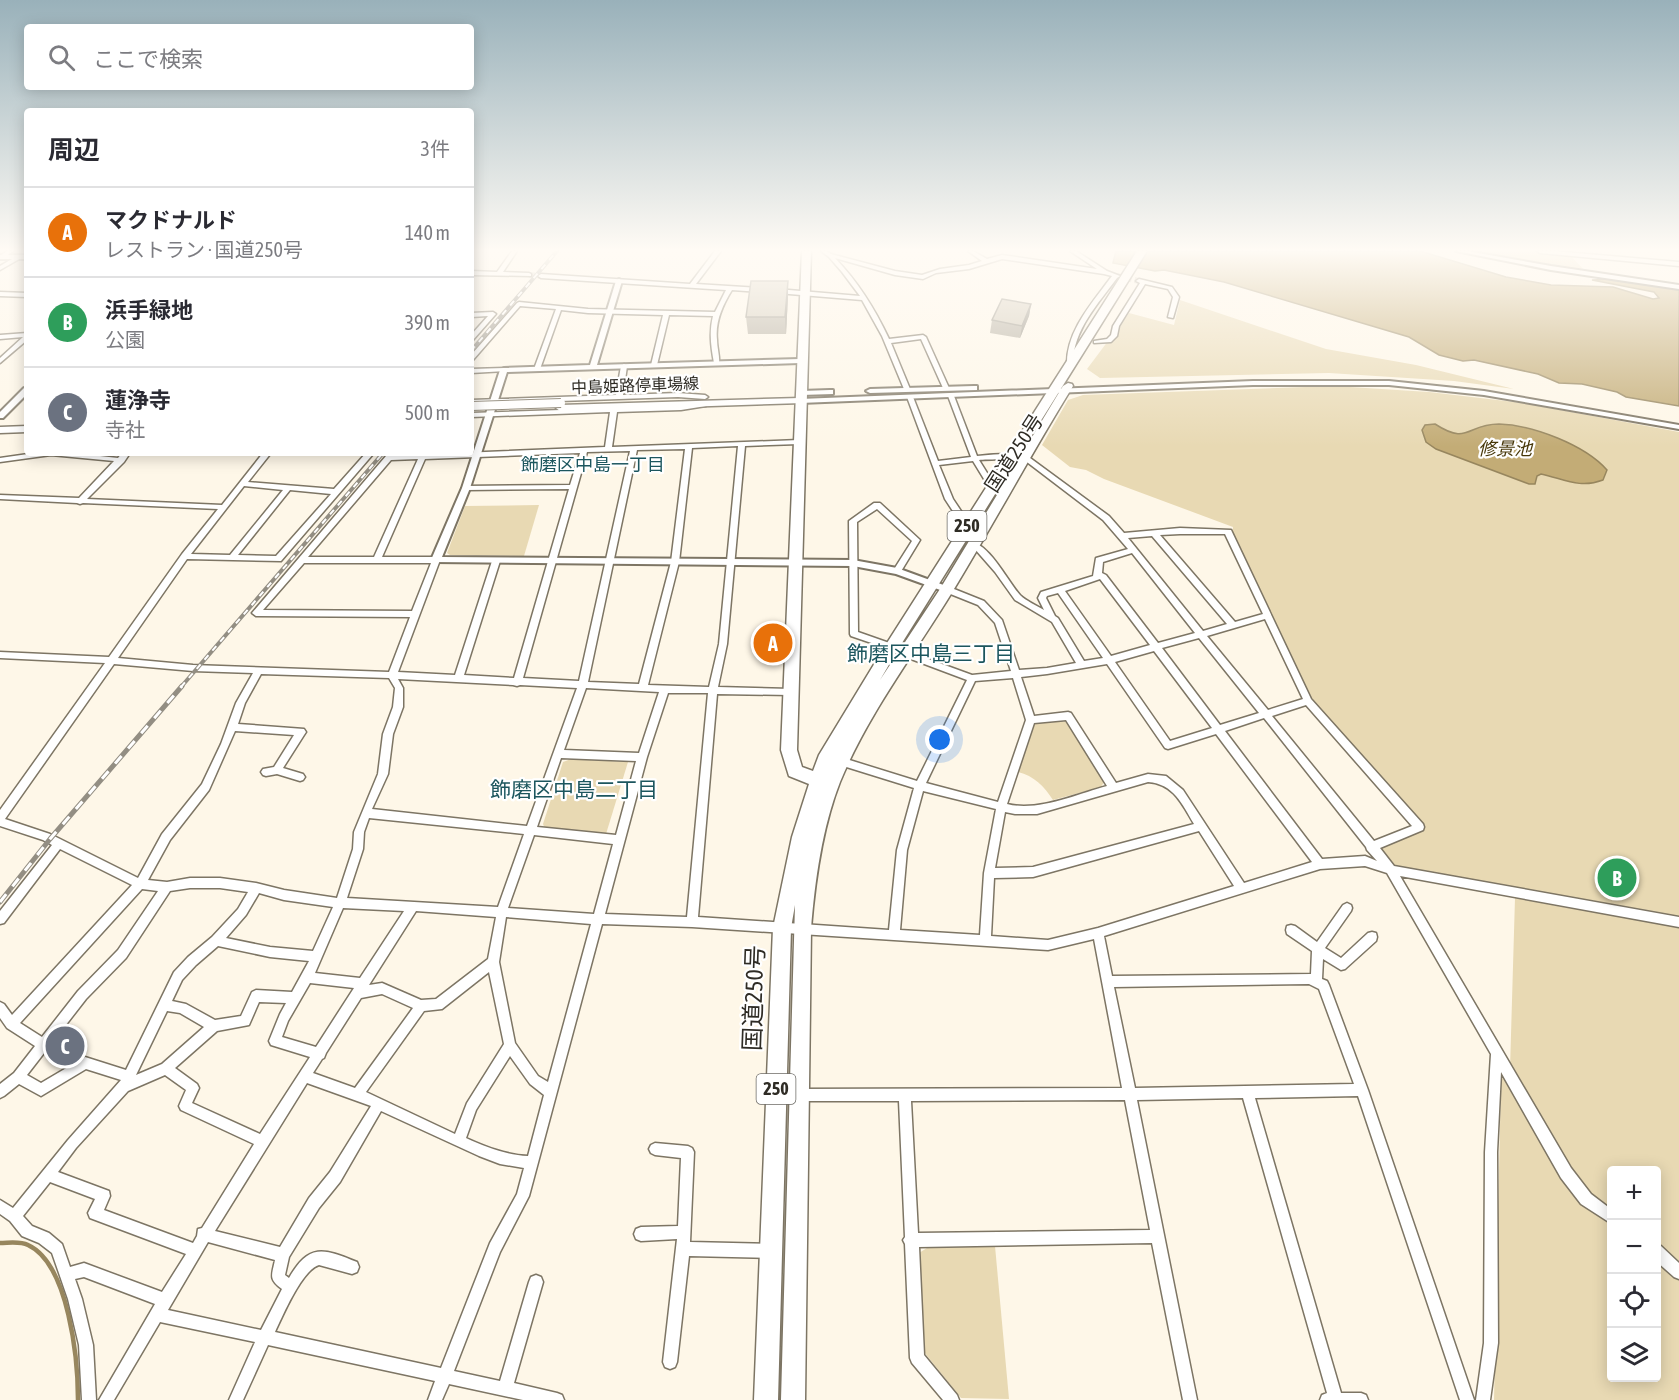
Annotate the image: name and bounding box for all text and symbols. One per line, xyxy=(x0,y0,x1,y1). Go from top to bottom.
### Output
search box xyxy=(24,24,474,90)
icon: search xyxy=(45,41,78,74)
text: ここで検索 xyxy=(93,46,203,72)
text: 周辺 xyxy=(48,135,100,165)
text: 3件 xyxy=(421,137,450,160)
text: マクドナルド xyxy=(105,207,237,233)
text: A xyxy=(63,221,72,244)
text: 140 m xyxy=(405,221,450,244)
text: レストラン · 国道250号 xyxy=(105,238,303,261)
text: 浜手緑地 xyxy=(105,297,193,323)
text: B xyxy=(63,311,72,334)
text: 390 m xyxy=(405,311,450,334)
text: 公園 xyxy=(105,328,145,351)
street label: 中島姫路停車場線 xyxy=(571,374,699,396)
text: 蓮浄寺 xyxy=(105,387,171,413)
text: C xyxy=(63,401,72,424)
text: 500 m xyxy=(405,401,450,424)
street label: 国道250号 xyxy=(980,409,1047,496)
text: 寺社 xyxy=(105,418,145,441)
water label: 修景池 xyxy=(1478,438,1534,459)
district label: 飾磨区中島一丁目 xyxy=(521,454,665,475)
road number: 250 xyxy=(948,511,986,541)
pin: A xyxy=(754,620,792,666)
district label: 飾磨区中島三丁目 xyxy=(847,641,1015,665)
your location xyxy=(925,725,954,754)
district label: 飾磨区中島二丁目 xyxy=(490,777,658,801)
pin: B xyxy=(1598,856,1636,900)
street label: 国道250号 xyxy=(738,945,769,1051)
pin: C xyxy=(46,1024,84,1068)
road number: 250 xyxy=(756,1074,796,1104)
map controls xyxy=(1607,1166,1661,1382)
button: + xyxy=(1607,1166,1661,1220)
button: − xyxy=(1607,1220,1661,1274)
button: locate xyxy=(1607,1274,1661,1328)
button: layers xyxy=(1607,1328,1661,1382)

